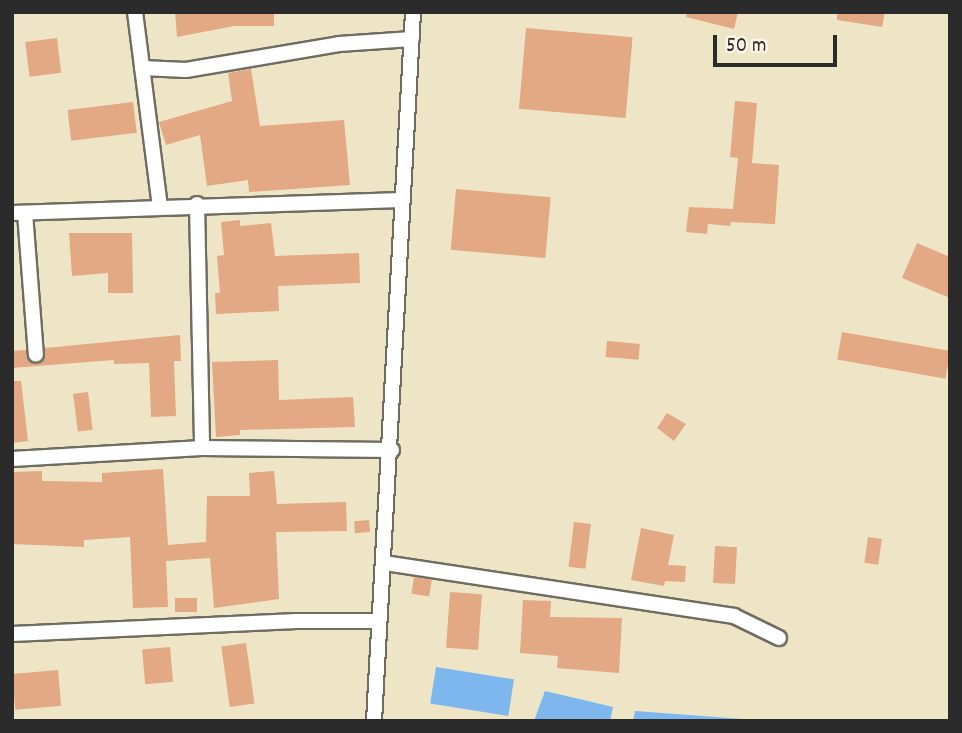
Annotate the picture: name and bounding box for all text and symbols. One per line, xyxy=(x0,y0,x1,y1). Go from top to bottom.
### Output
scale bar xyxy=(717,21,841,65)
text: 50 m xyxy=(726,32,766,62)

